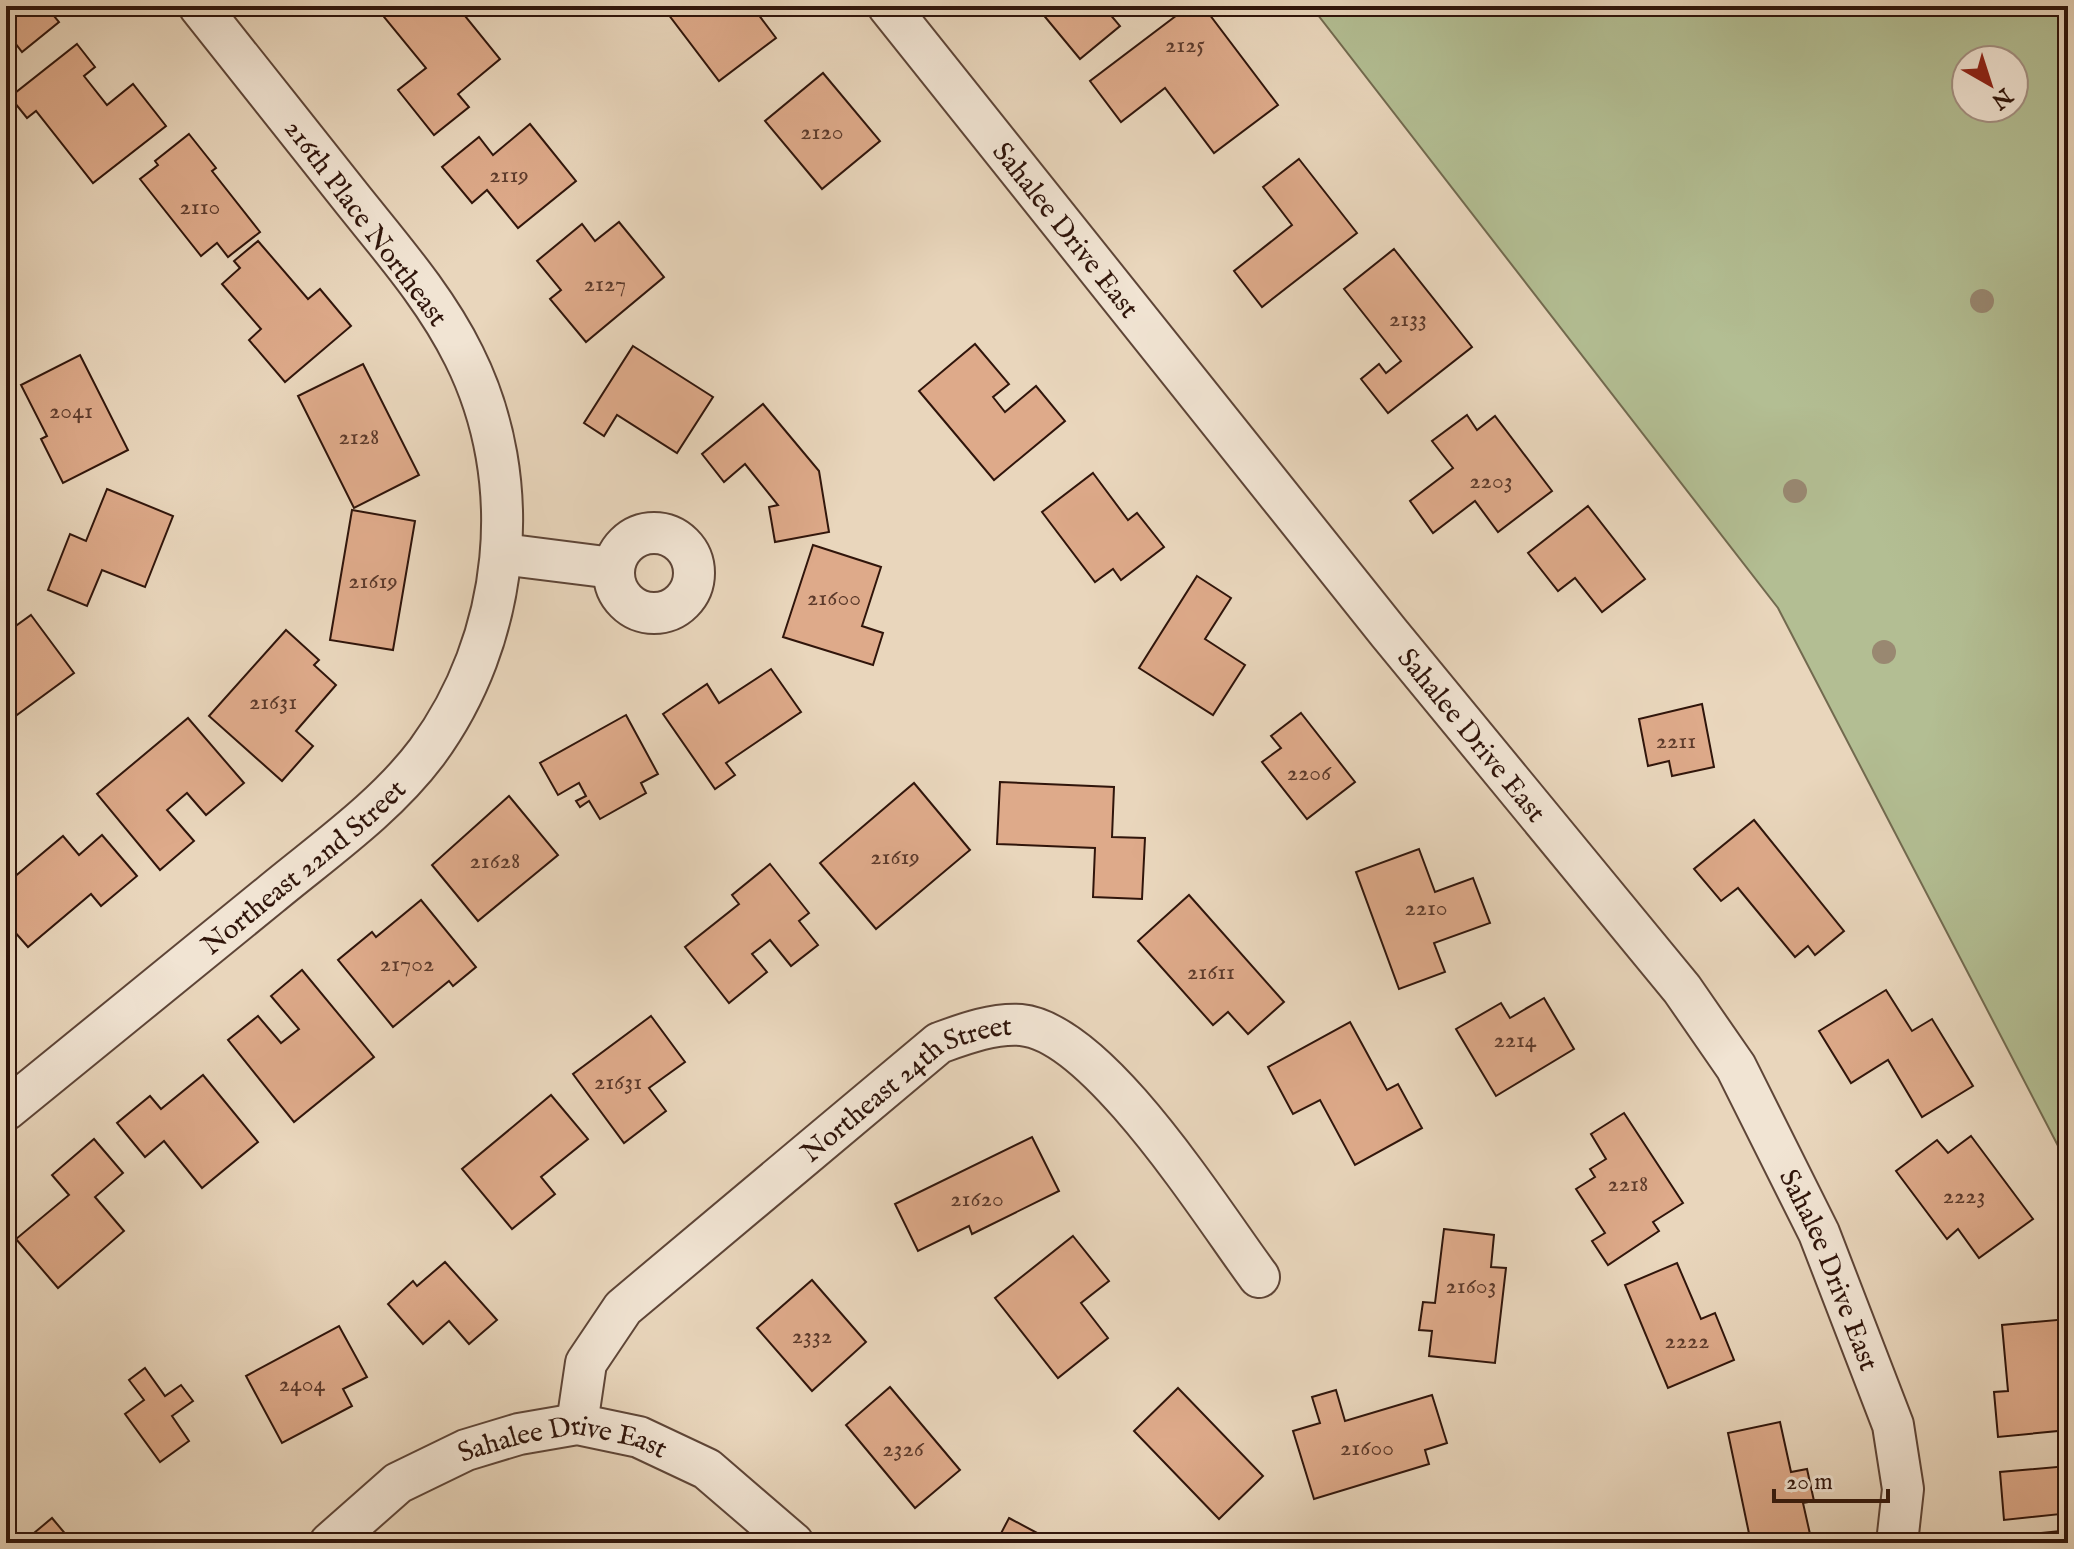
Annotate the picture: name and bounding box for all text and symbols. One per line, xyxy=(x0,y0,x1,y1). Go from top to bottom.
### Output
house number: 2125 xyxy=(1165,30,1205,61)
north arrow xyxy=(1950,44,2030,124)
text: N xyxy=(1985,80,2018,115)
street label: 216th Place Northeast xyxy=(276,113,455,334)
house number: 2120 xyxy=(800,117,844,148)
street label: Sahalee Drive East xyxy=(984,136,1146,326)
house number: 2119 xyxy=(489,160,529,191)
house number: 2110 xyxy=(180,192,220,223)
house number: 2127 xyxy=(584,269,626,300)
house number: 2133 xyxy=(1389,304,1427,335)
house number: 2041 xyxy=(49,396,93,427)
house number: 2128 xyxy=(339,422,379,453)
house number: 2203 xyxy=(1469,466,1513,497)
house number: 21619 xyxy=(348,566,398,597)
house number: 21600 xyxy=(807,583,861,614)
street label: Sahalee Drive East xyxy=(1389,642,1553,831)
house number: 21631 xyxy=(249,687,297,718)
house number: 2211 xyxy=(1656,726,1696,757)
house number: 2206 xyxy=(1287,758,1332,789)
street label: Northeast 22nd Street xyxy=(195,773,415,964)
house number: 21619 xyxy=(870,842,920,873)
house number: 21628 xyxy=(470,846,521,877)
house number: 2210 xyxy=(1404,893,1448,924)
house number: 21702 xyxy=(380,949,434,980)
house number: 21611 xyxy=(1187,957,1235,988)
street label: Northeast 24th Street xyxy=(795,1010,1013,1171)
house number: 2214 xyxy=(1493,1025,1537,1056)
house number: 21631 xyxy=(594,1067,642,1098)
street label: Sahalee Drive East xyxy=(1770,1164,1885,1376)
house number: 2218 xyxy=(1608,1169,1648,1200)
house number: 2223 xyxy=(1943,1181,1985,1212)
house number: 21620 xyxy=(950,1184,1004,1215)
house number: 21603 xyxy=(1445,1271,1497,1302)
house number: 2332 xyxy=(792,1321,832,1352)
house number: 2222 xyxy=(1664,1326,1710,1357)
house number: 2404 xyxy=(279,1369,326,1400)
street label: Sahalee Drive East xyxy=(452,1409,673,1471)
house number: 21600 xyxy=(1340,1433,1394,1464)
house number: 2326 xyxy=(882,1434,925,1465)
scale bar xyxy=(1774,1453,1888,1503)
text: 20 m xyxy=(1786,1467,1833,1498)

